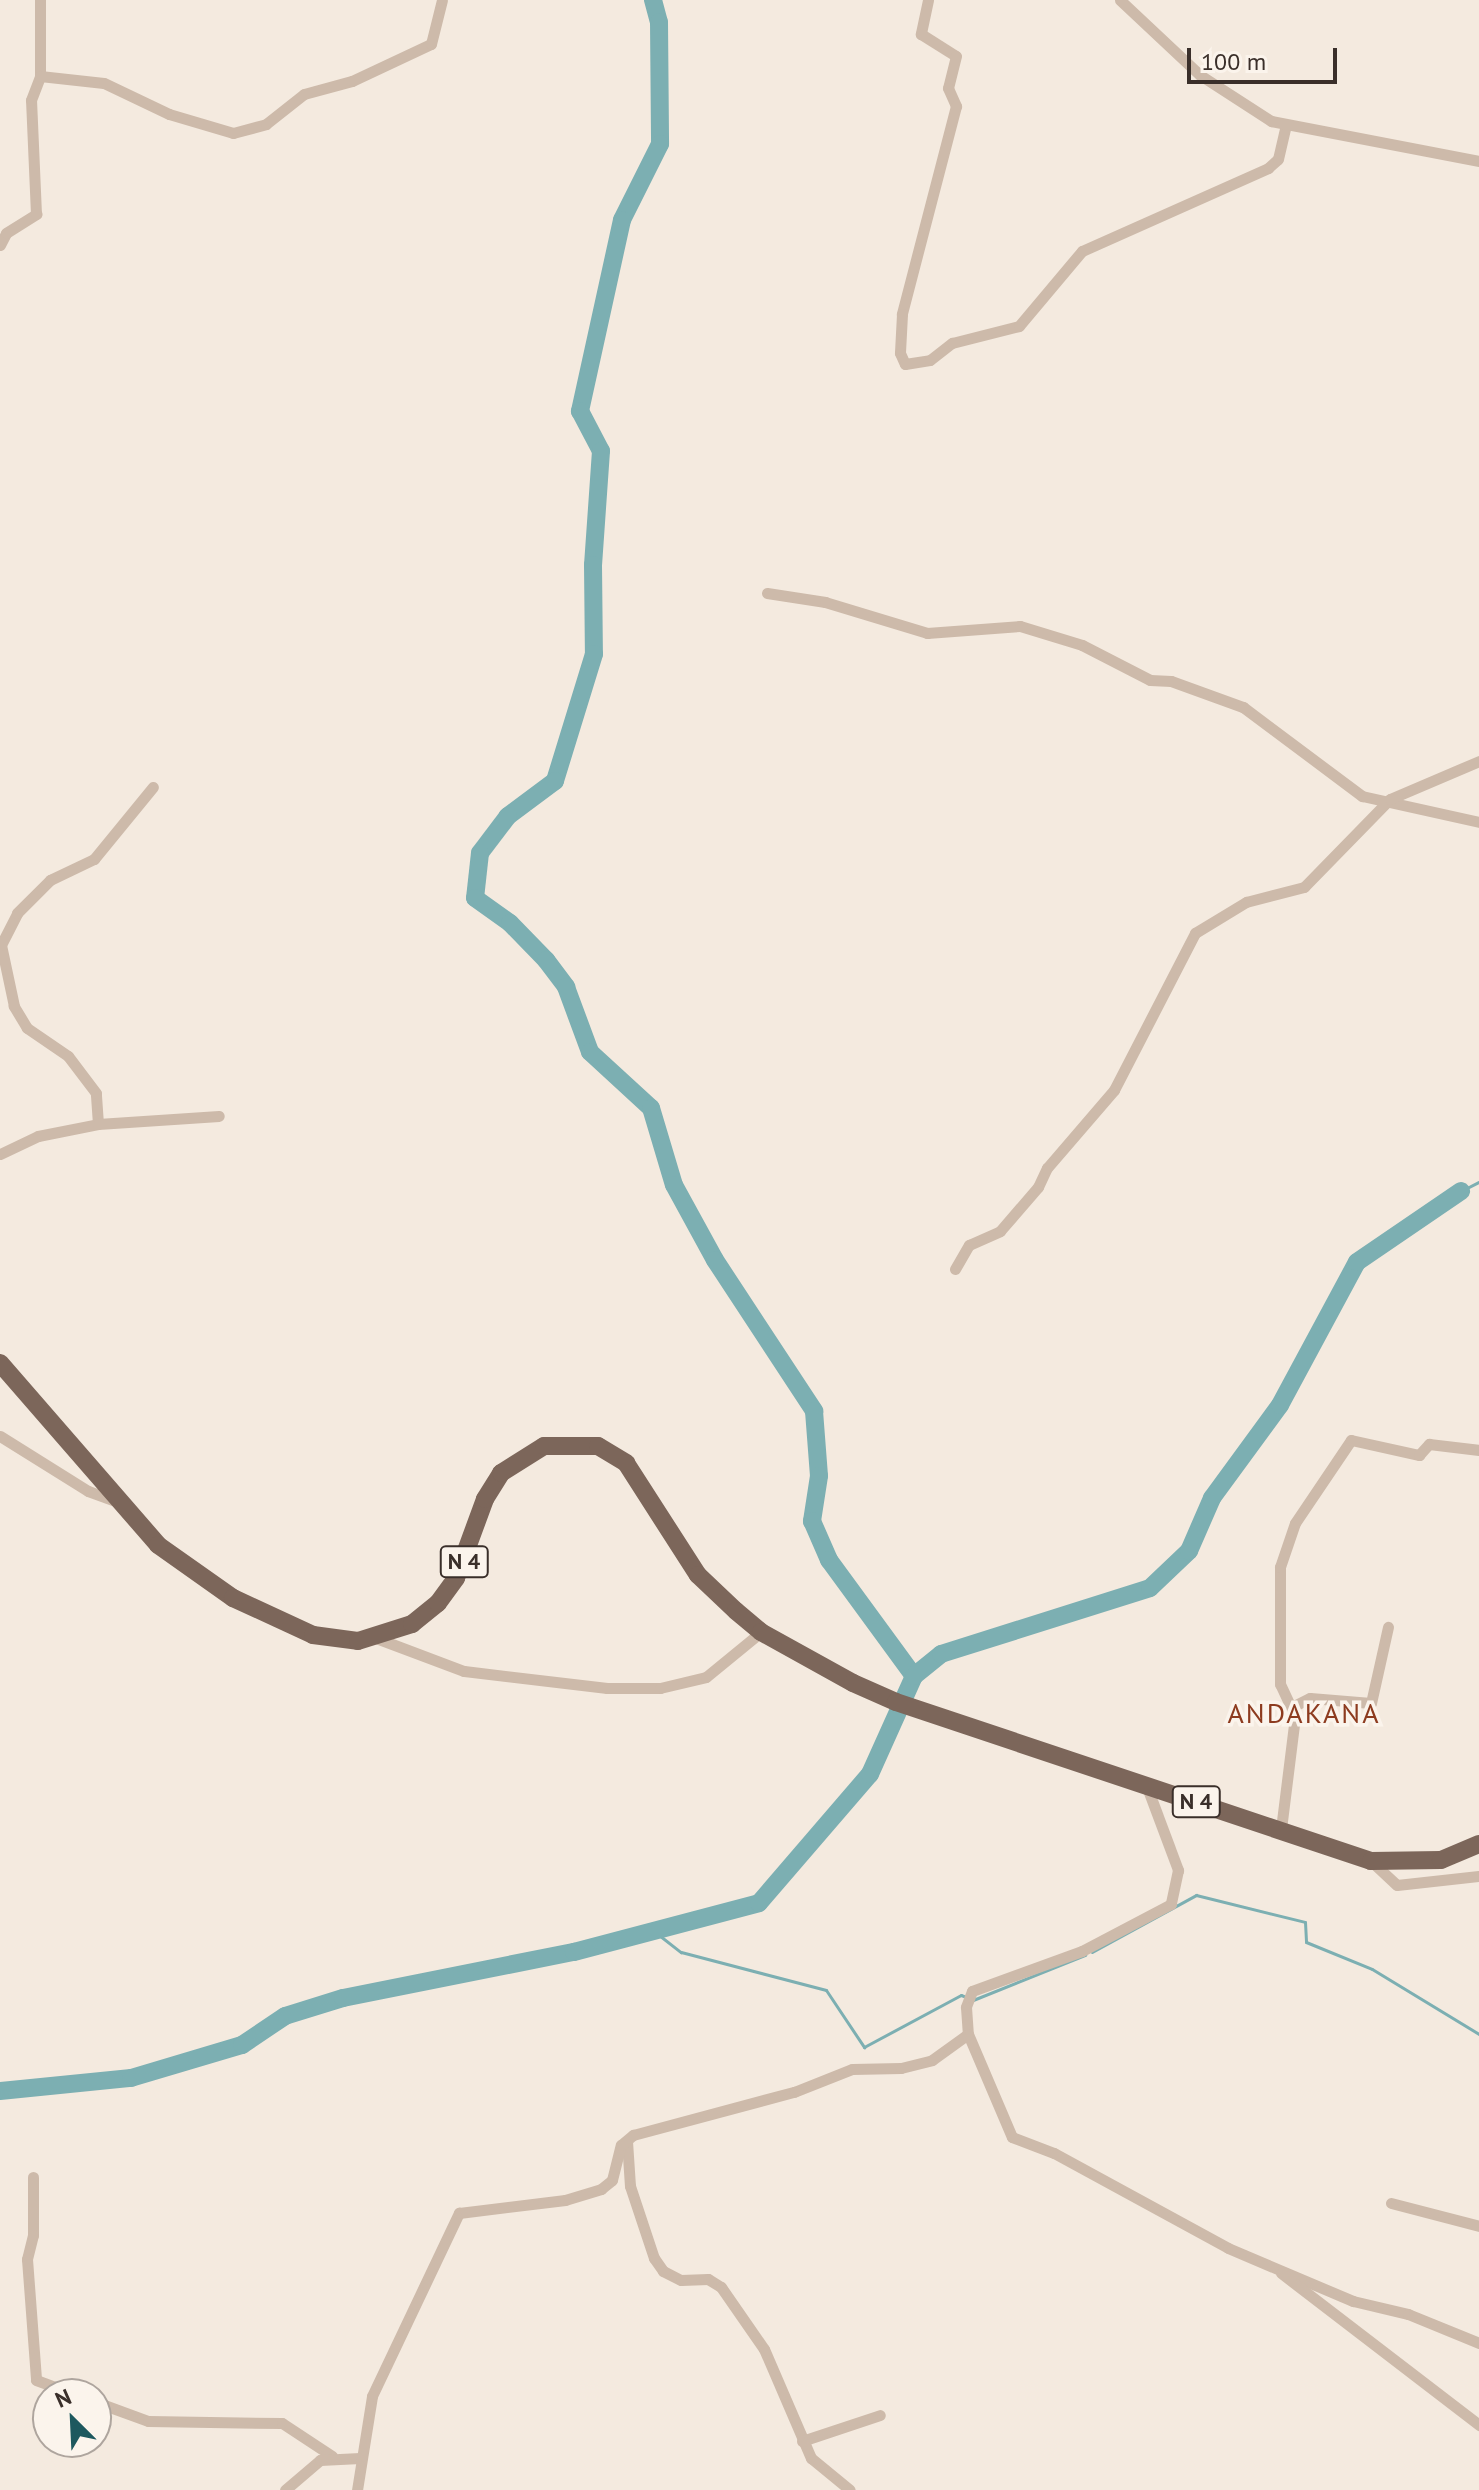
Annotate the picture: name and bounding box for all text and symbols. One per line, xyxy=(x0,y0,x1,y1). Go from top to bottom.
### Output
scale bar xyxy=(1191,32,1341,82)
text: 100 m xyxy=(1201,46,1266,77)
road number: N 4 xyxy=(438,1544,490,1580)
district label: ANDAKANA xyxy=(1227,1696,1381,1730)
road number: N 4 xyxy=(1170,1784,1222,1820)
north arrow xyxy=(32,2378,112,2458)
text: N xyxy=(51,2382,75,2414)

